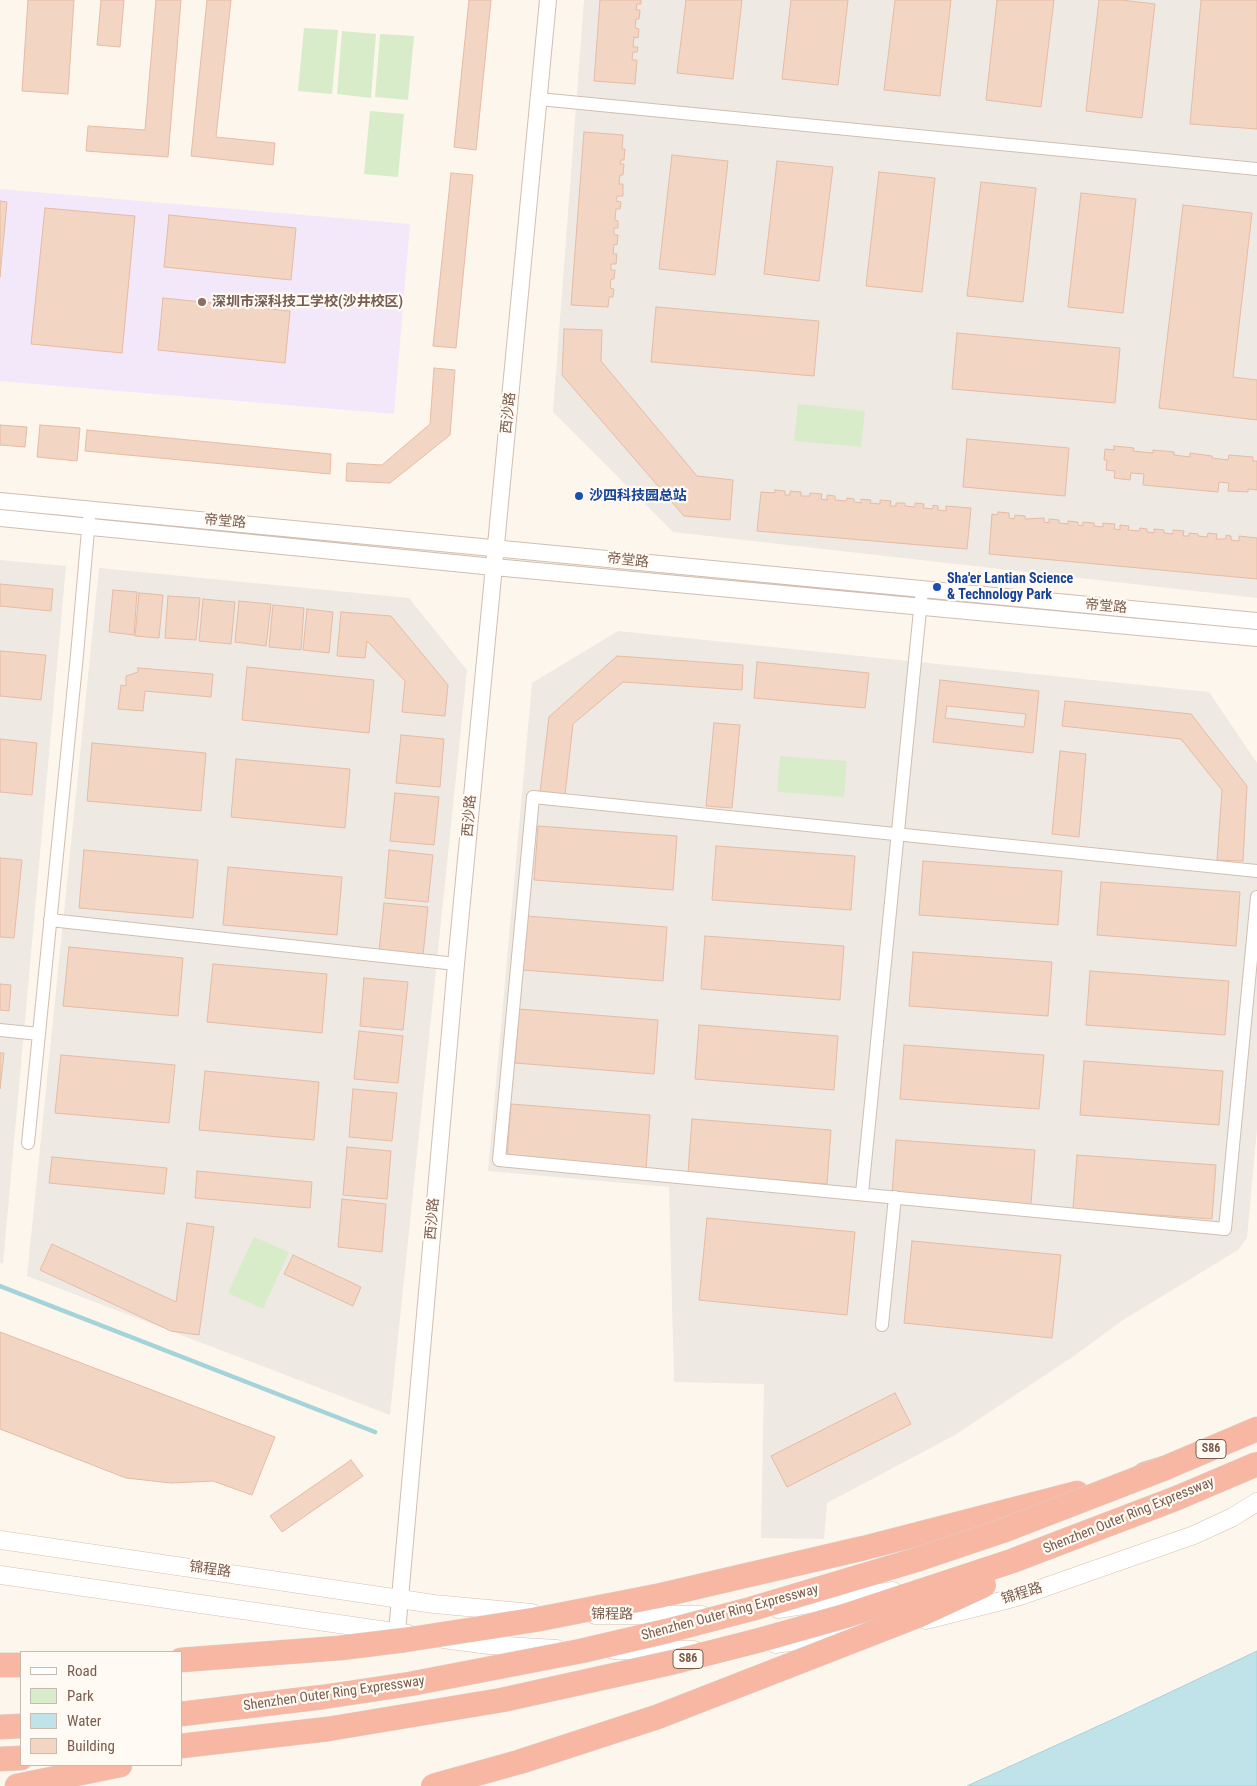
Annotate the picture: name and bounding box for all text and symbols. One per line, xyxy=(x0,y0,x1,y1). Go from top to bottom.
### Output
place label: 深圳市深科技工学校(沙井校区) xyxy=(212,294,403,310)
marker: 深圳市深科技工学校(沙井校区) xyxy=(196,296,208,308)
street label: 西沙路 xyxy=(498,391,520,435)
place label: 沙四科技园总站 xyxy=(589,488,687,504)
marker: 沙四科技园总站 xyxy=(573,490,585,502)
street label: 帝堂路 xyxy=(203,512,247,532)
street label: 帝堂路 xyxy=(606,550,650,572)
place label: Sha'er Lantian Science & Technology Park xyxy=(947,571,1073,604)
marker: Sha'er Lantian Science & Technology Park xyxy=(931,581,943,593)
street label: 帝堂路 xyxy=(1084,597,1128,617)
street label: 西沙路 xyxy=(460,794,480,838)
street label: 西沙路 xyxy=(423,1197,443,1241)
road number: S86 xyxy=(1196,1440,1226,1458)
street label: Shenzhen Outer Ring Expressway xyxy=(1041,1474,1217,1558)
street label: 锦程路 xyxy=(188,1559,232,1581)
street label: 锦程路 xyxy=(999,1580,1045,1608)
street label: Shenzhen Outer Ring Expressway xyxy=(640,1581,820,1645)
street label: 锦程路 xyxy=(591,1606,633,1624)
road number: S86 xyxy=(673,1650,703,1668)
legend xyxy=(20,1651,182,1766)
text: Road xyxy=(67,1662,97,1680)
street label: Shenzhen Outer Ring Expressway xyxy=(242,1673,426,1715)
text: Park xyxy=(67,1687,94,1705)
text: Water xyxy=(67,1712,101,1730)
text: Building xyxy=(67,1737,115,1755)

